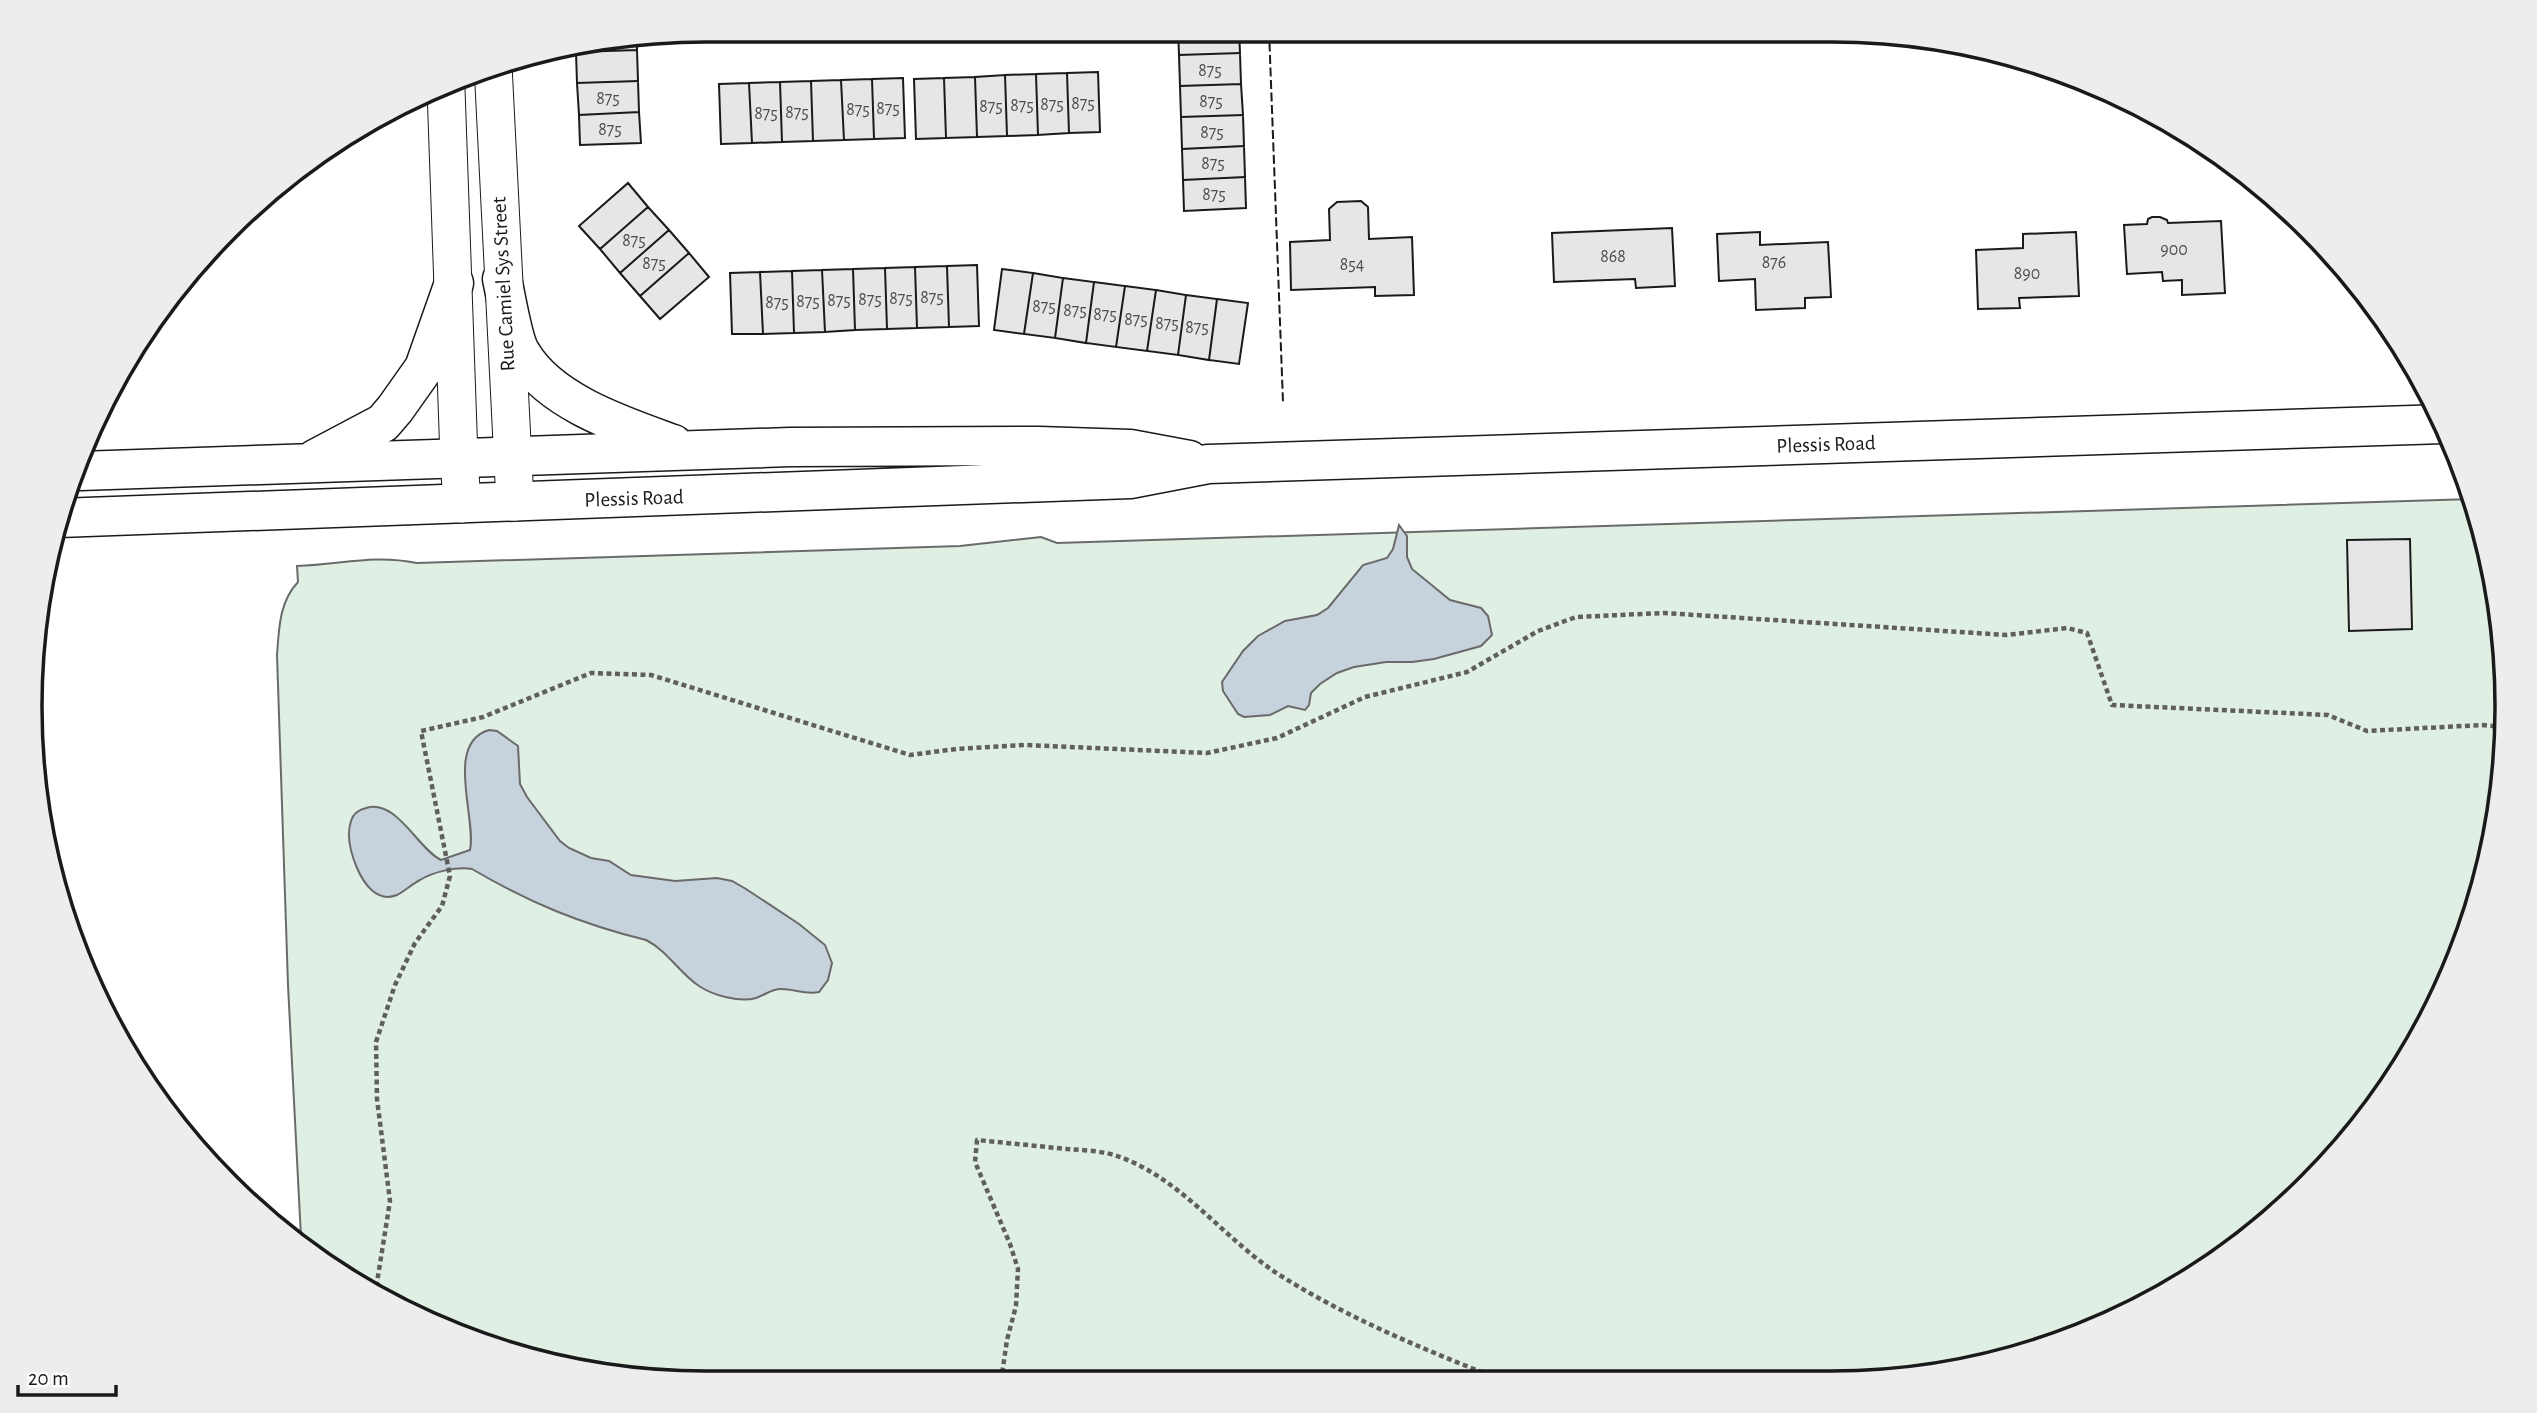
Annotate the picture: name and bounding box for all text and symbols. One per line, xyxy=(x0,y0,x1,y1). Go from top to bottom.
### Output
house number: 875 xyxy=(1198,62,1222,80)
house number: 875 xyxy=(596,90,620,108)
house number: 875 xyxy=(1199,93,1223,111)
house number: 875 xyxy=(1071,95,1095,113)
house number: 875 xyxy=(1040,96,1064,114)
house number: 875 xyxy=(1010,97,1034,115)
house number: 875 xyxy=(979,98,1003,116)
house number: 875 xyxy=(876,100,900,118)
house number: 875 xyxy=(846,101,870,119)
house number: 875 xyxy=(785,104,809,122)
house number: 875 xyxy=(754,105,778,123)
house number: 875 xyxy=(598,121,622,139)
house number: 875 xyxy=(1200,124,1224,142)
house number: 875 xyxy=(1201,155,1225,173)
house number: 875 xyxy=(1202,186,1226,204)
street label: Rue Camiel Sys Street xyxy=(488,196,519,372)
house number: 875 xyxy=(622,232,646,250)
house number: 900 xyxy=(2160,241,2188,259)
house number: 868 xyxy=(1600,248,1626,266)
house number: 876 xyxy=(1762,254,1786,272)
house number: 875 xyxy=(642,255,666,273)
house number: 854 xyxy=(1340,256,1365,274)
house number: 890 xyxy=(2014,265,2040,283)
house number: 875 xyxy=(920,289,944,307)
house number: 875 xyxy=(889,290,913,308)
house number: 875 xyxy=(858,291,882,309)
house number: 875 xyxy=(827,292,851,310)
house number: 875 xyxy=(796,293,820,311)
house number: 875 xyxy=(765,294,789,312)
house number: 875 xyxy=(1032,298,1056,316)
house number: 875 xyxy=(1063,302,1087,320)
house number: 875 xyxy=(1093,306,1117,324)
house number: 875 xyxy=(1124,311,1148,329)
house number: 875 xyxy=(1155,315,1179,333)
house number: 875 xyxy=(1185,319,1209,337)
street label: Plessis Road xyxy=(1776,432,1876,457)
street label: Plessis Road xyxy=(584,486,684,511)
scale bar xyxy=(18,1354,116,1398)
text: 20 m xyxy=(28,1368,69,1389)

